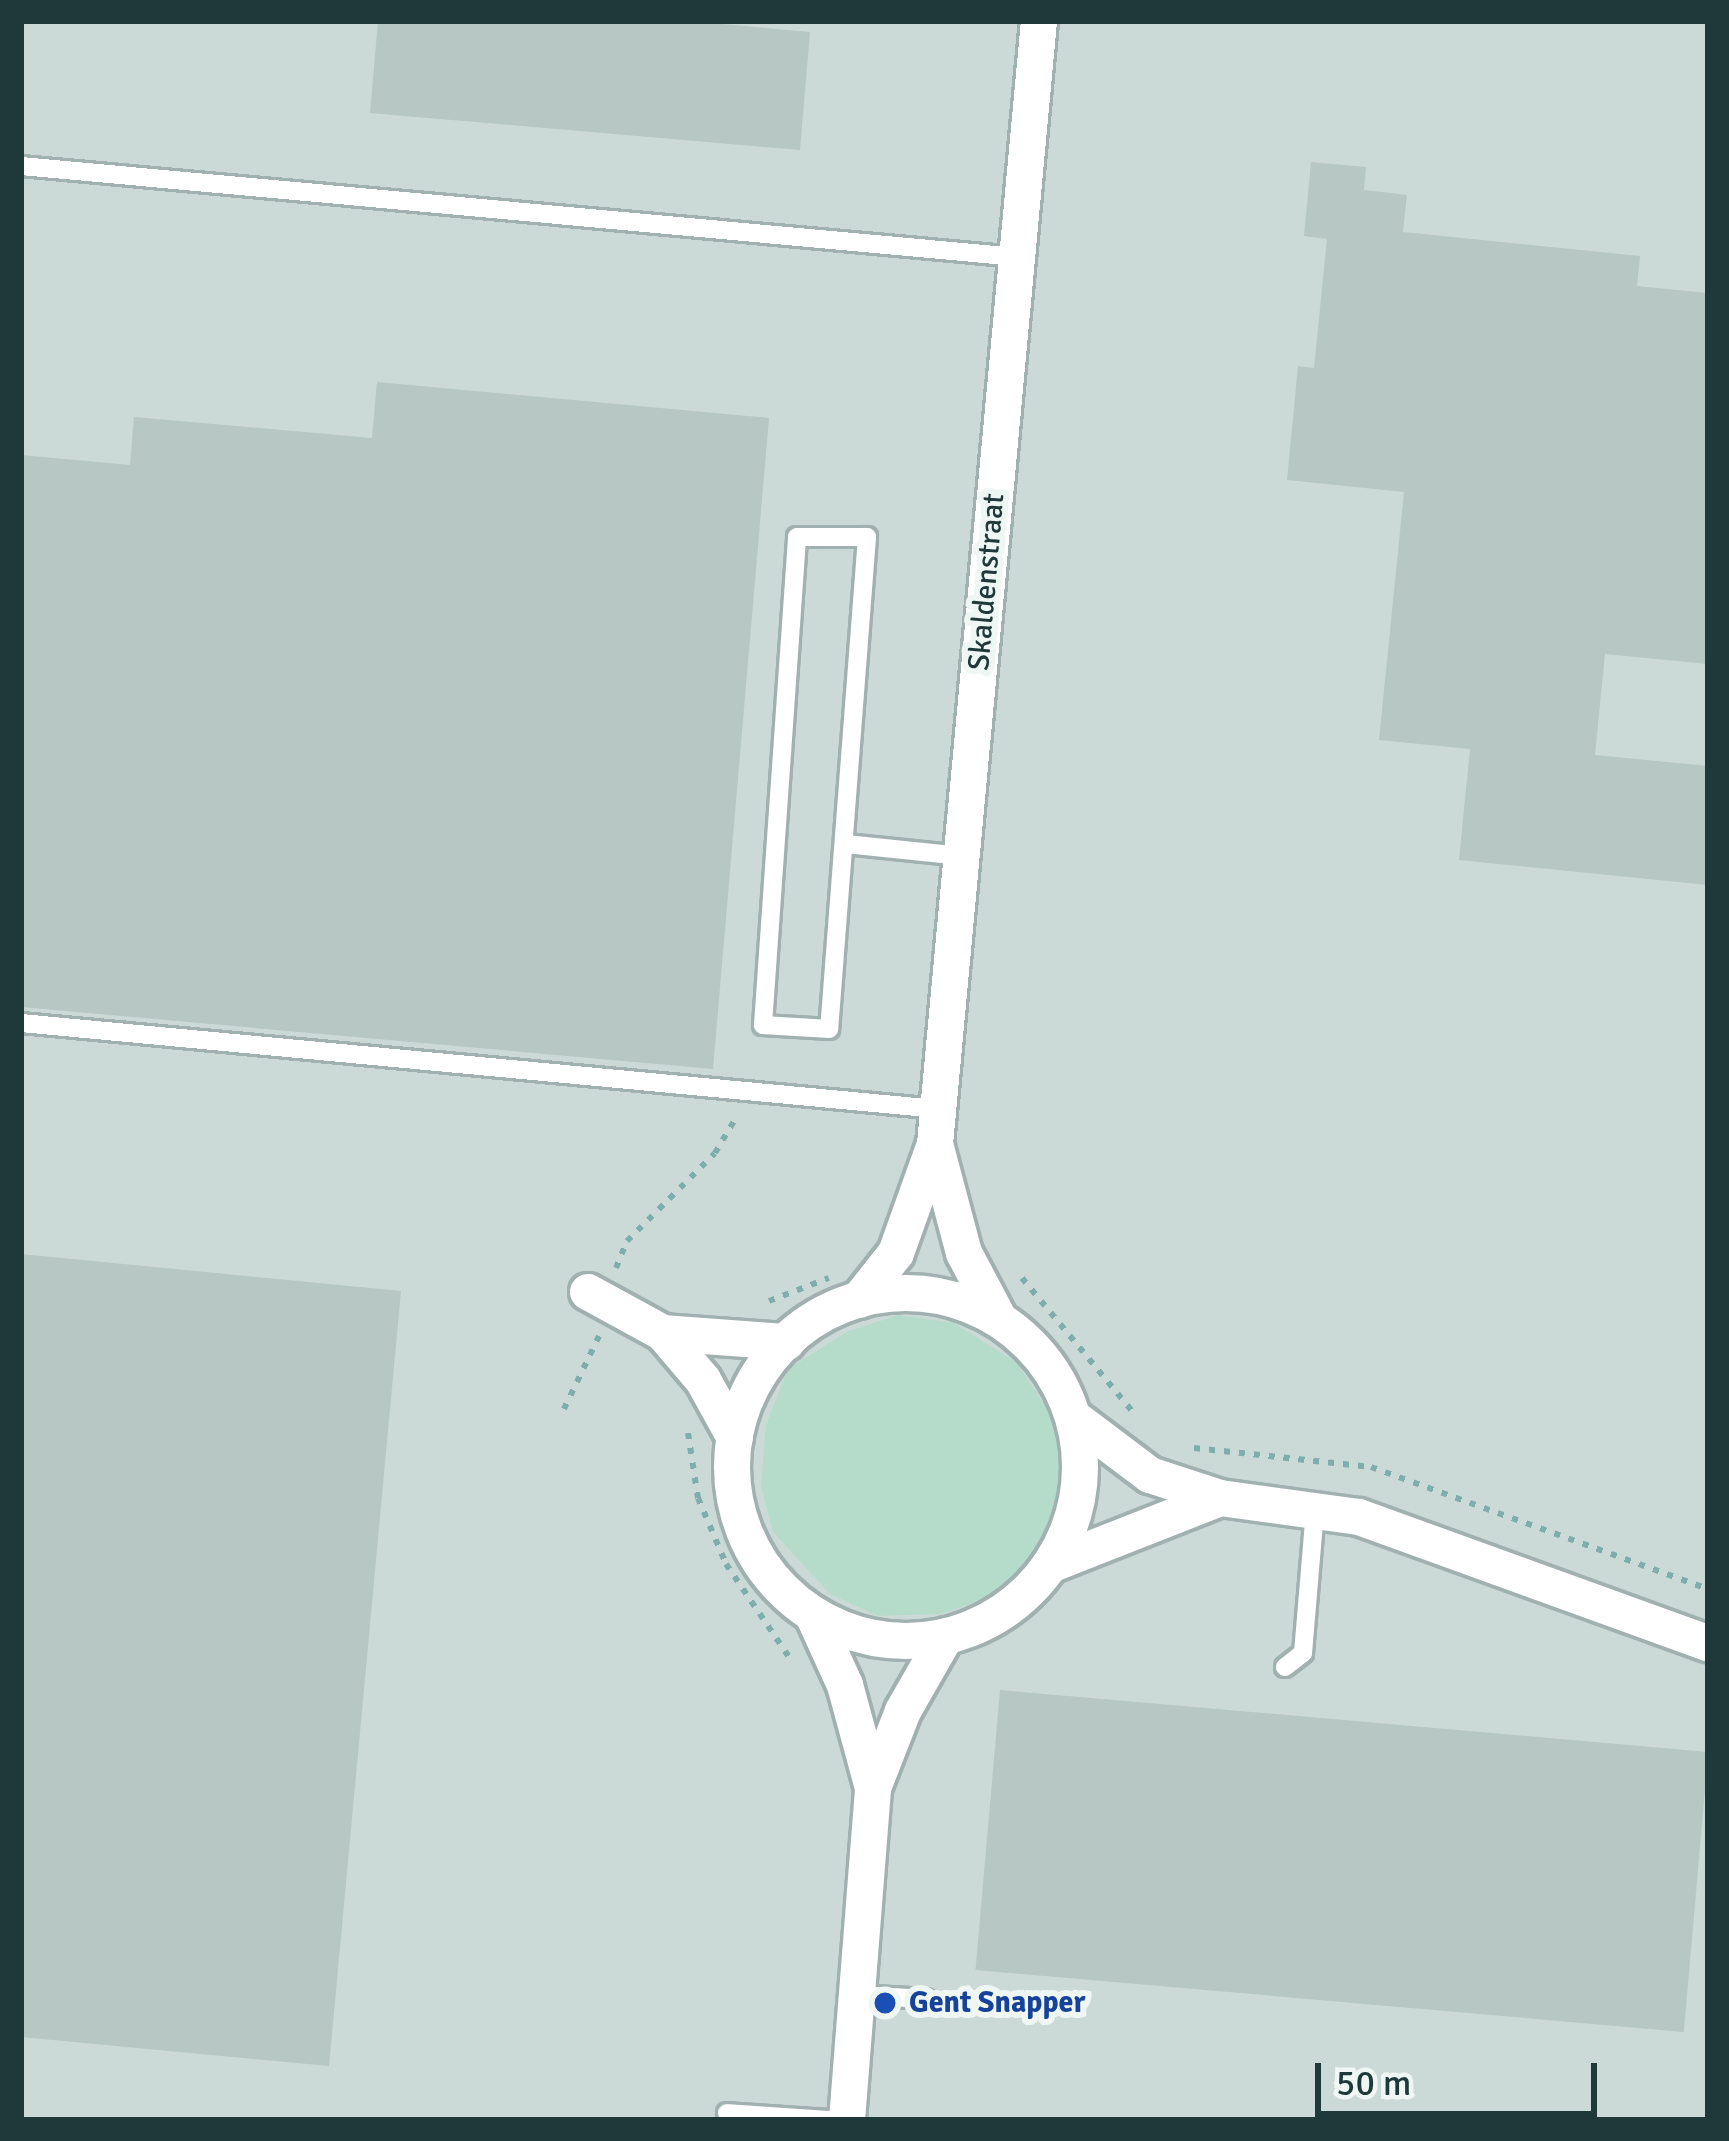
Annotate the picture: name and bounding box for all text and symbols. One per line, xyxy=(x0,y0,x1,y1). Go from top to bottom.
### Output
street label: Skaldenstraat xyxy=(961,492,1013,672)
place label: Gent Snapper xyxy=(909,1985,1085,2021)
marker: Gent Snapper xyxy=(872,1990,898,2016)
scale bar xyxy=(1321,2039,1603,2113)
text: 50 m xyxy=(1336,2061,1412,2106)

